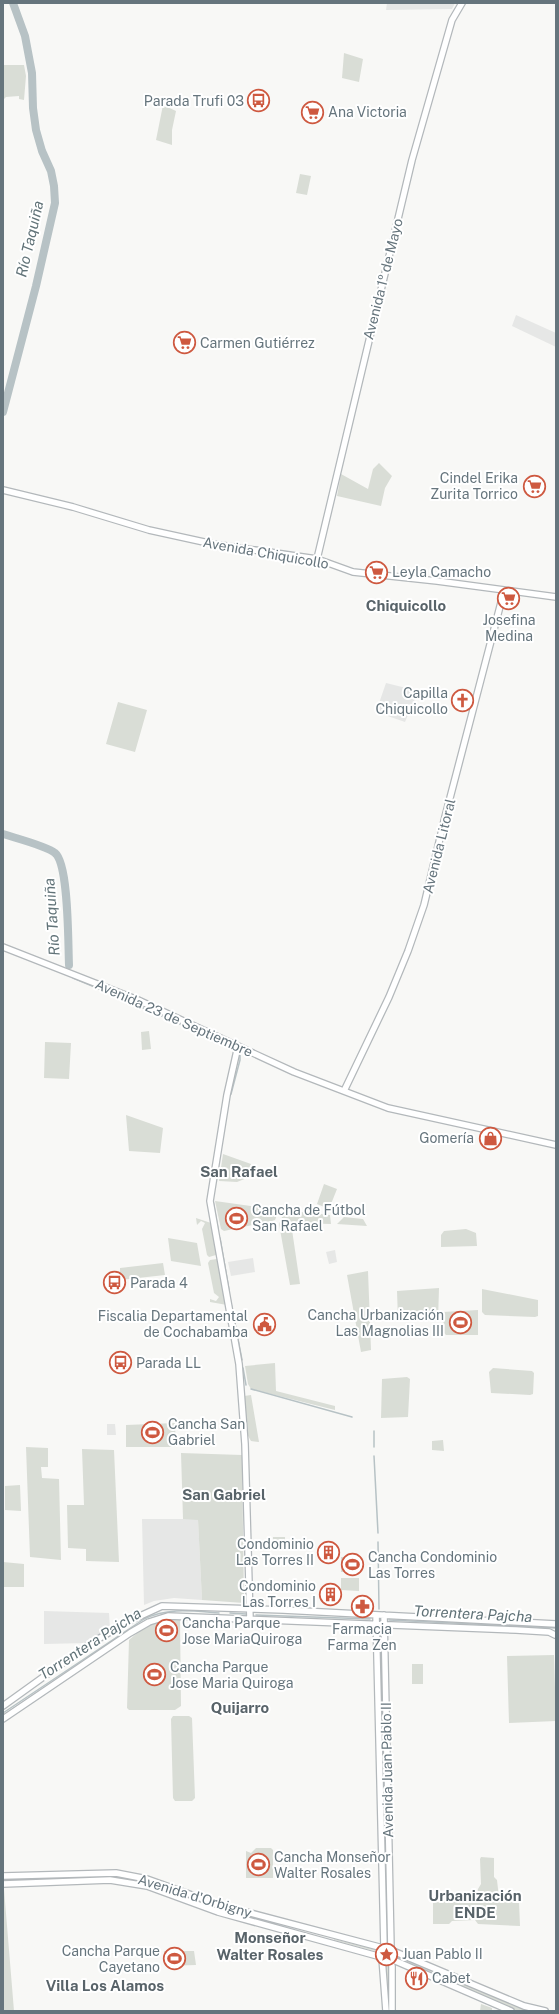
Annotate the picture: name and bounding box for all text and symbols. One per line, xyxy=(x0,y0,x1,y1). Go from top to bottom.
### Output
bus stop icon: Parada Trufi 03 xyxy=(246,88,272,114)
place label: Parada Trufi 03 xyxy=(144,93,244,109)
supermarket icon: Ana Victoria xyxy=(300,99,326,125)
place label: Ana Victoria xyxy=(328,104,407,120)
water label: Río Taquiña xyxy=(12,199,47,279)
street label: Avenida 1º de Mayo xyxy=(360,217,406,341)
supermarket icon: Carmen Gutiérrez xyxy=(172,330,198,356)
place label: Carmen Gutiérrez xyxy=(200,335,315,351)
place label: Cindel Erika Zurita Torrico xyxy=(430,470,518,502)
supermarket icon: Cindel Erika Zurita Torrico xyxy=(521,473,547,499)
street label: Avenida Chiquicollo xyxy=(202,534,330,572)
supermarket icon: Leyla Camacho xyxy=(363,559,389,585)
place label: Leyla Camacho xyxy=(392,564,491,580)
supermarket icon: Josefina Medina xyxy=(496,585,522,611)
district label: Chiquicollo xyxy=(366,597,447,614)
place label: Josefina Medina xyxy=(483,612,535,644)
place label: Capilla Chiquicollo xyxy=(375,685,448,717)
church icon: Capilla Chiquicollo xyxy=(450,688,476,714)
street label: Avenida Litoral xyxy=(420,797,458,895)
water label: Río Taquiña xyxy=(40,878,63,957)
street label: Avenida 23 de Septiembre xyxy=(93,976,255,1060)
shop icon: Gomería xyxy=(477,1125,503,1151)
place label: Gomería xyxy=(419,1130,474,1146)
district label: San Rafael xyxy=(200,1163,278,1180)
place label: Cancha de Fútbol San Rafael xyxy=(252,1202,366,1234)
sports icon: Cancha de Fútbol San Rafael xyxy=(224,1205,250,1231)
bus stop icon: Parada 4 xyxy=(101,1270,127,1296)
place label: Parada 4 xyxy=(130,1275,188,1291)
place label: Cancha Urbanización Las Magnolias III xyxy=(308,1307,444,1339)
place label: Fiscalia Departamental de Cochabamba xyxy=(98,1308,248,1340)
sports icon: Cancha Urbanización Las Magnolias III xyxy=(447,1310,473,1336)
public building icon: Fiscalia Departamental de Cochabamba xyxy=(251,1311,277,1337)
bus stop icon: Parada LL xyxy=(107,1350,133,1376)
place label: Parada LL xyxy=(136,1355,201,1371)
place label: Cancha San Gabriel xyxy=(168,1416,245,1448)
sports icon: Cancha San Gabriel xyxy=(140,1419,166,1445)
district label: San Gabriel xyxy=(182,1486,266,1503)
place label: Condominio Las Torres II xyxy=(236,1536,314,1568)
building icon: Condominio Las Torres II xyxy=(316,1539,342,1565)
place label: Cancha Condominio Las Torres xyxy=(368,1549,497,1581)
sports icon: Cancha Condominio Las Torres xyxy=(340,1552,366,1578)
place label: Condominio Las Torres I xyxy=(239,1578,316,1610)
building icon: Condominio Las Torres I xyxy=(318,1581,344,1607)
pharmacy icon: Farmacia Farma Zen xyxy=(349,1594,375,1620)
water label: Torrentera Pajcha xyxy=(413,1602,533,1625)
water label: Torrentera Pajcha xyxy=(35,1604,144,1683)
place label: Cancha Parque Jose MariaQuiroga xyxy=(182,1615,302,1647)
sports icon: Cancha Parque Jose MariaQuiroga xyxy=(154,1618,180,1644)
place label: Farmacia Farma Zen xyxy=(327,1621,397,1653)
place label: Cancha Parque Jose Maria Quiroga xyxy=(170,1659,294,1691)
sports icon: Cancha Parque Jose Maria Quiroga xyxy=(142,1662,168,1688)
district label: Quijarro xyxy=(211,1699,270,1716)
street label: Avenida Juan Pablo II xyxy=(378,1702,396,1838)
place label: Cancha Monseñor Walter Rosales xyxy=(274,1849,391,1881)
sports icon: Cancha Monseñor Walter Rosales xyxy=(245,1852,271,1878)
street label: Avenida d'Orbigny xyxy=(136,1871,254,1921)
district label: Urbanización ENDE xyxy=(428,1887,522,1921)
district label: Monseñor Walter Rosales xyxy=(216,1929,324,1963)
place icon: Juan Pablo II xyxy=(374,1941,400,1967)
place label: Cancha Parque Cayetano xyxy=(62,1943,160,1975)
sports icon: Cancha Parque Cayetano xyxy=(162,1946,188,1972)
place label: Juan Pablo II xyxy=(402,1946,483,1962)
restaurant icon: Cabet xyxy=(403,1965,429,1991)
place label: Cabet xyxy=(432,1970,471,1986)
district label: Villa Los Alamos xyxy=(46,1977,164,1994)

